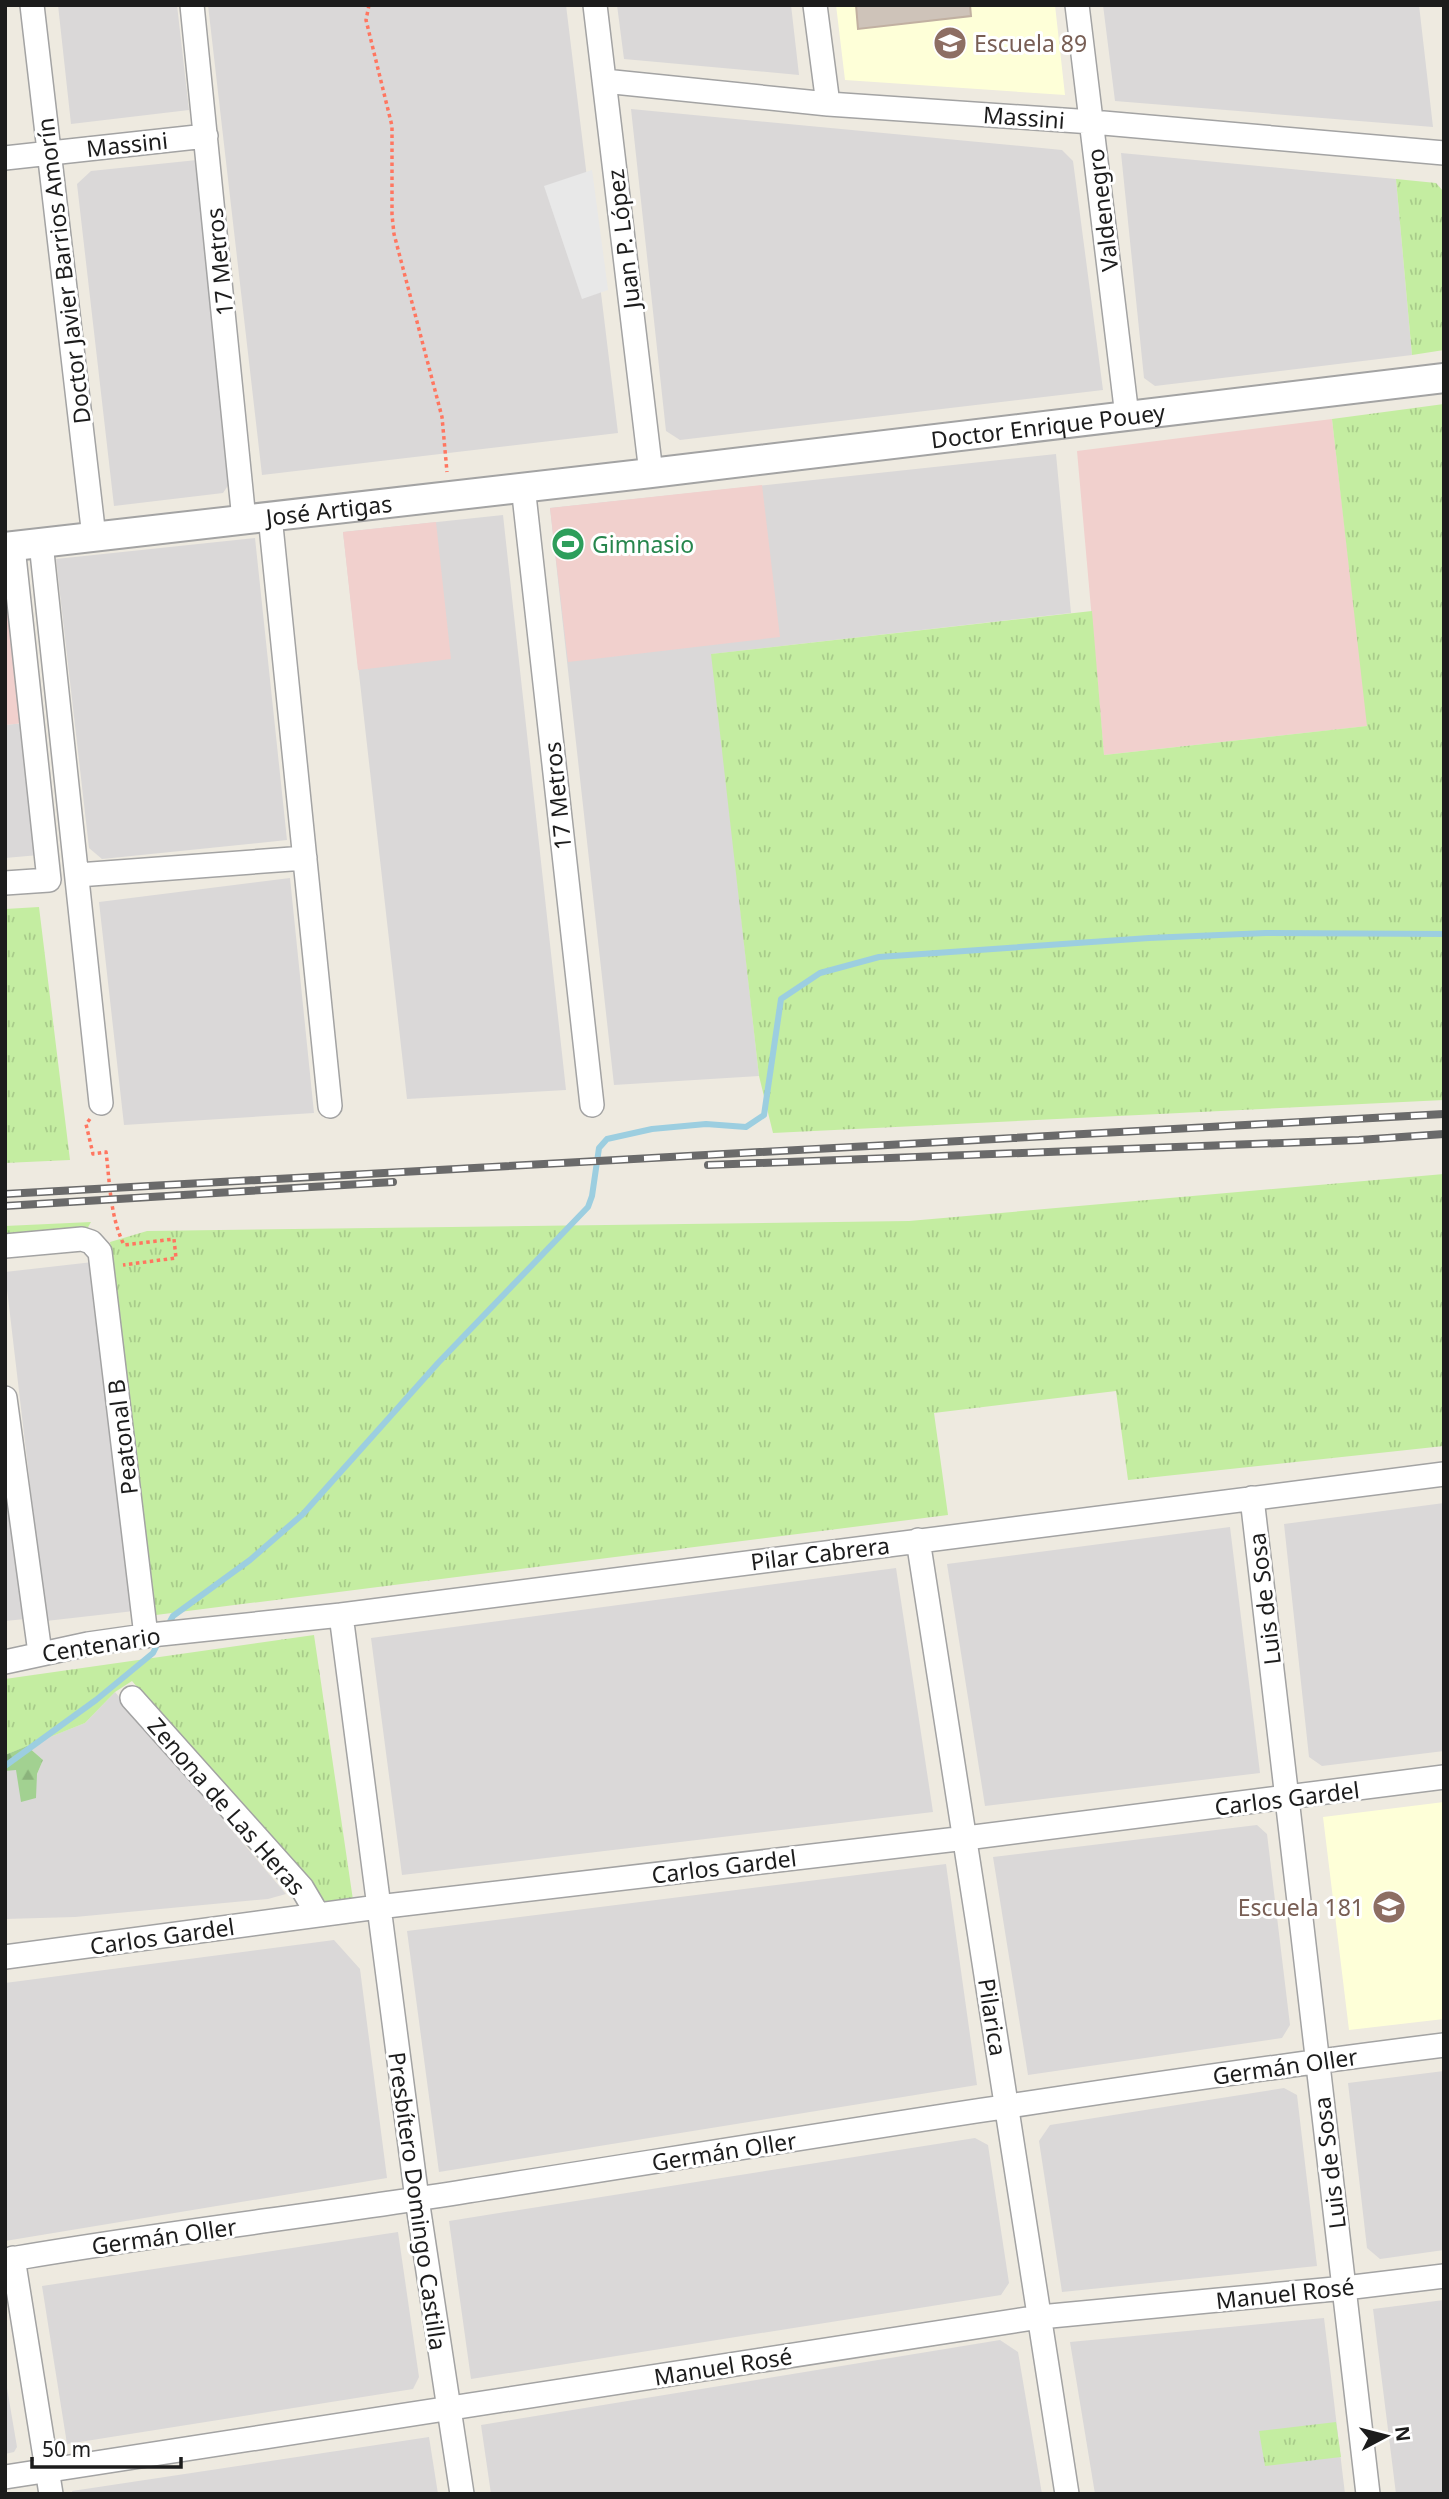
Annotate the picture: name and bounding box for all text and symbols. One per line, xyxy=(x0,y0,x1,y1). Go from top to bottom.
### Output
school or university icon: Escuela 89 xyxy=(931,24,969,62)
place label: Escuela 89 xyxy=(974,27,1087,59)
street label: Massini xyxy=(982,98,1066,136)
street label: Doctor Javier Barrios Amorín xyxy=(28,116,98,426)
street label: Massini xyxy=(85,124,169,164)
street label: Valdenegro xyxy=(1079,147,1125,273)
street label: Juan P. López xyxy=(599,167,648,313)
street label: 17 Metros xyxy=(197,206,241,318)
street label: Doctor Enrique Pouey xyxy=(929,396,1167,455)
street label: José Artigas xyxy=(262,487,394,533)
sports icon: Gimnasio xyxy=(549,525,587,563)
place label: Gimnasio xyxy=(592,528,694,560)
street label: 17 Metros xyxy=(535,740,579,852)
street label: Peatonal B xyxy=(99,1377,145,1497)
street label: Pilar Cabrera xyxy=(749,1529,891,1577)
street label: Luis de Sosa xyxy=(1240,1531,1288,1667)
street label: Centenario xyxy=(39,1619,163,1669)
street label: Zenona de Las Heras xyxy=(141,1710,313,1902)
street label: Carlos Gardel xyxy=(1213,1773,1361,1823)
street label: Carlos Gardel xyxy=(650,1841,798,1891)
school or university icon: Escuela 181 xyxy=(1370,1888,1408,1926)
place label: Escuela 181 xyxy=(1238,1891,1364,1923)
street label: Carlos Gardel xyxy=(88,1910,236,1962)
street label: Pilarica xyxy=(971,1976,1015,2058)
street label: Germán Oller xyxy=(1210,2040,1360,2092)
street label: Presbítero Domingo Castilla xyxy=(381,2050,455,2352)
street label: Luis de Sosa xyxy=(1305,2095,1353,2231)
street label: Germán Oller xyxy=(649,2124,799,2178)
street label: Germán Oller xyxy=(89,2210,239,2262)
street label: Manuel Rosé xyxy=(1214,2270,1356,2316)
street label: Manuel Rosé xyxy=(652,2339,794,2393)
north arrow xyxy=(1351,2401,1421,2471)
text: N xyxy=(1389,2425,1417,2443)
scale bar xyxy=(32,2426,180,2470)
text: 50 m xyxy=(42,2435,91,2463)

